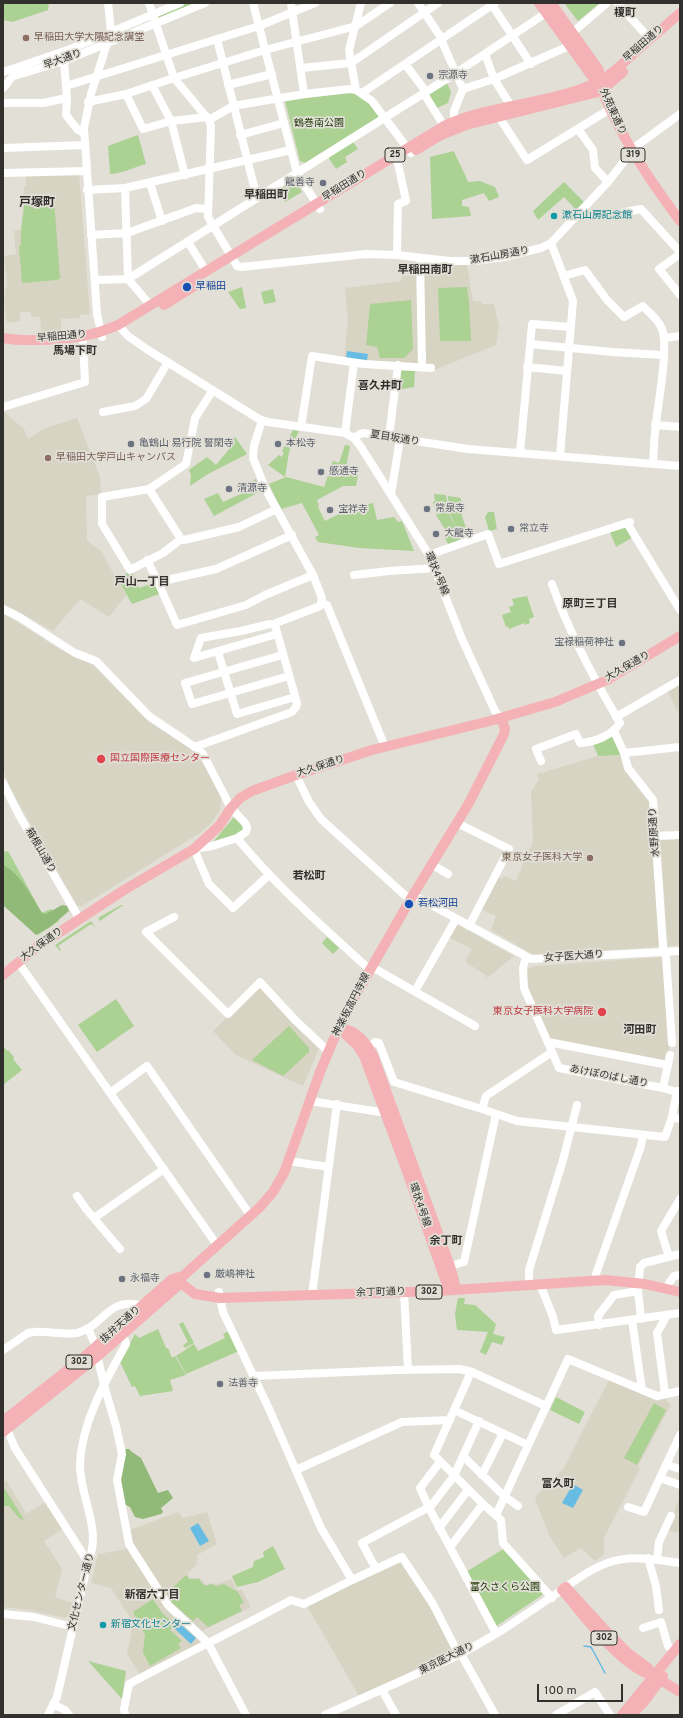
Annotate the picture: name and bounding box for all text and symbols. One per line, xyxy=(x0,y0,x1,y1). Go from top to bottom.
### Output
district label: 榎町 xyxy=(614,7,636,21)
street label: 早稲田通り xyxy=(621,23,667,65)
place label: 早稲田大学大隈記念講堂 xyxy=(34,32,144,44)
marker: 早稲田大学大隈記念講堂 xyxy=(21,33,31,43)
street label: 早大通り xyxy=(42,48,84,72)
place label: 宗源寺 xyxy=(438,70,468,82)
marker: 宗源寺 xyxy=(425,71,435,81)
street label: 外苑東通り xyxy=(596,87,628,137)
park label: 鶴巻南公園 xyxy=(294,118,344,130)
road number: 25 xyxy=(385,148,405,162)
road number: 319 xyxy=(621,148,645,162)
street label: 早稲田通り xyxy=(321,168,369,204)
place label: 龍善寺 xyxy=(285,177,315,189)
marker: 龍善寺 xyxy=(318,178,328,188)
district label: 早稲田町 xyxy=(244,189,288,203)
district label: 戸塚町 xyxy=(19,197,55,211)
place label: 漱石山房記念館 xyxy=(562,210,632,222)
marker: 漱石山房記念館 xyxy=(549,211,559,221)
street label: 漱石山房通り xyxy=(469,245,531,267)
district label: 早稲田南町 xyxy=(398,264,452,278)
marker: 早稲田 xyxy=(181,281,193,293)
place label: 早稲田 xyxy=(196,281,226,293)
street label: 早稲田通り xyxy=(37,329,87,345)
district label: 馬場下町 xyxy=(53,345,97,359)
district label: 喜久井町 xyxy=(358,380,402,394)
street label: 夏目坂通り xyxy=(369,429,421,449)
place label: 亀鶴山 易行院 誓閑寺 xyxy=(139,438,234,450)
place label: 本松寺 xyxy=(286,438,316,450)
marker: 亀鶴山 易行院 誓閑寺 xyxy=(126,439,136,449)
marker: 本松寺 xyxy=(273,439,283,449)
place label: 早稲田大学戸山キャンパス xyxy=(56,452,176,464)
marker: 早稲田大学戸山キャンパス xyxy=(43,453,53,463)
place label: 感通寺 xyxy=(329,466,359,478)
marker: 感通寺 xyxy=(316,467,326,477)
place label: 清源寺 xyxy=(237,483,267,495)
marker: 清源寺 xyxy=(224,484,234,494)
place label: 常泉寺 xyxy=(435,503,465,515)
place label: 宝祥寺 xyxy=(338,504,368,516)
marker: 常泉寺 xyxy=(422,504,432,514)
marker: 宝祥寺 xyxy=(325,505,335,515)
place label: 常立寺 xyxy=(519,523,549,535)
marker: 常立寺 xyxy=(506,524,516,534)
place label: 大龍寺 xyxy=(444,528,474,540)
marker: 大龍寺 xyxy=(431,529,441,539)
street label: 環状4号線 xyxy=(421,550,451,598)
district label: 戸山一丁目 xyxy=(115,576,169,590)
district label: 原町三丁目 xyxy=(563,598,617,612)
place label: 宝禄稲荷神社 xyxy=(554,637,614,649)
marker: 宝禄稲荷神社 xyxy=(617,638,627,648)
street label: 大久保通り xyxy=(603,649,653,685)
marker: 国立国際医療センター xyxy=(95,753,107,765)
place label: 国立国際医療センター xyxy=(110,753,210,765)
street label: 大久保通り xyxy=(295,754,347,780)
street label: 水野原通り xyxy=(647,807,663,857)
street label: 箱根山通り xyxy=(22,826,58,876)
place label: 東京女子医科大学 xyxy=(502,852,582,864)
marker: 東京女子医科大学 xyxy=(585,853,595,863)
district label: 若松町 xyxy=(293,870,325,884)
marker: 若松河田 xyxy=(403,898,415,910)
place label: 若松河田 xyxy=(418,898,458,910)
street label: 大久保通り xyxy=(18,925,66,965)
street label: 女子医大通り xyxy=(544,949,604,965)
street label: 神楽坂高円寺線 xyxy=(331,971,373,1039)
place label: 東京女子医科大学病院 xyxy=(493,1006,593,1018)
marker: 東京女子医科大学病院 xyxy=(596,1006,608,1018)
district label: 河田町 xyxy=(624,1024,656,1038)
street label: あけぼのばし通り xyxy=(569,1063,649,1091)
street label: 環状4号線 xyxy=(406,1181,432,1229)
district label: 余丁町 xyxy=(430,1235,462,1249)
place label: 厳嶋神社 xyxy=(215,1269,255,1281)
marker: 厳嶋神社 xyxy=(202,1270,212,1280)
place label: 永福寺 xyxy=(130,1273,160,1285)
marker: 永福寺 xyxy=(117,1274,127,1284)
road number: 302 xyxy=(416,1285,442,1299)
street label: 余丁町通り xyxy=(356,1286,406,1300)
street label: 抜弁天通り xyxy=(98,1304,144,1346)
road number: 302 xyxy=(66,1355,92,1369)
place label: 法善寺 xyxy=(228,1378,258,1390)
marker: 法善寺 xyxy=(215,1379,225,1389)
district label: 富久町 xyxy=(542,1478,574,1492)
street label: 文化センター通り xyxy=(67,1552,97,1632)
park label: 富久さくら公園 xyxy=(470,1582,540,1594)
district label: 新宿六丁目 xyxy=(125,1589,179,1603)
place label: 新宿文化センター xyxy=(111,1619,191,1631)
marker: 新宿文化センター xyxy=(98,1620,108,1630)
road number: 302 xyxy=(591,1631,617,1645)
street label: 東京医大通り xyxy=(417,1640,477,1678)
scale bar xyxy=(539,1676,625,1702)
text: 100 m xyxy=(544,1683,577,1699)

